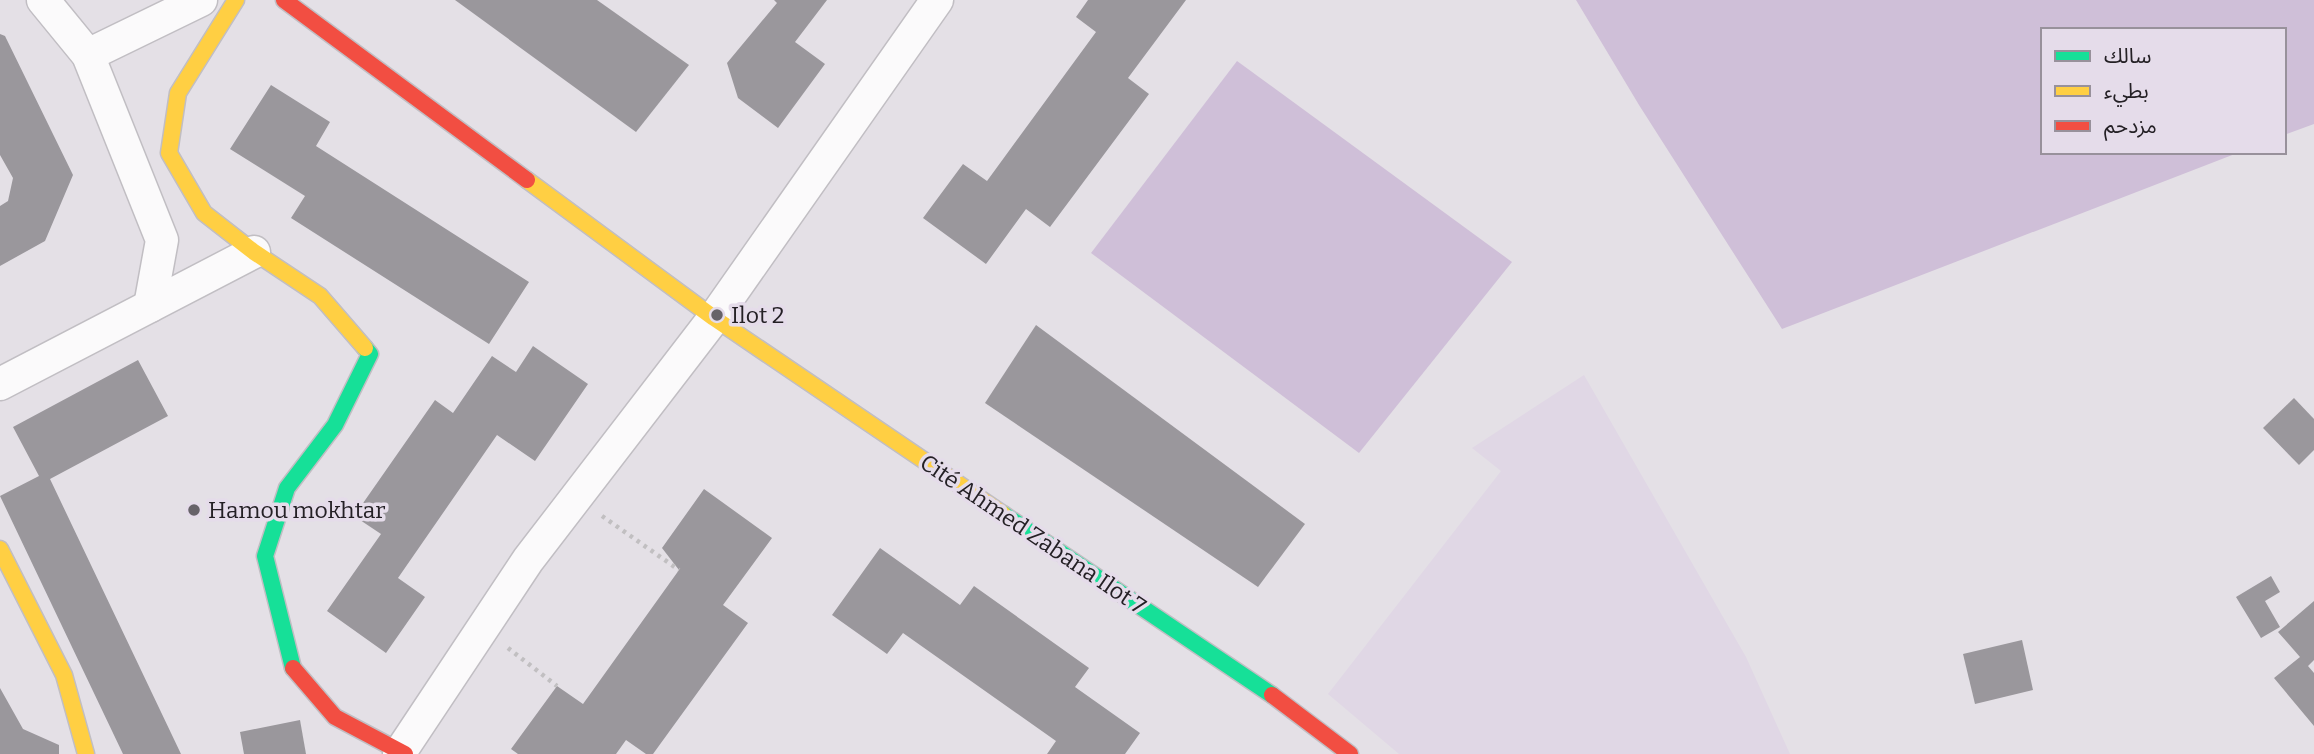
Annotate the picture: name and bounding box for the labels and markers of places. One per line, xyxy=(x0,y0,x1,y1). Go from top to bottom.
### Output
place label: Ilot 2 xyxy=(731,301,784,329)
marker: Ilot 2 xyxy=(709,307,725,323)
place label: Hamou mokhtar xyxy=(208,496,386,524)
marker: Hamou mokhtar xyxy=(186,502,202,518)

